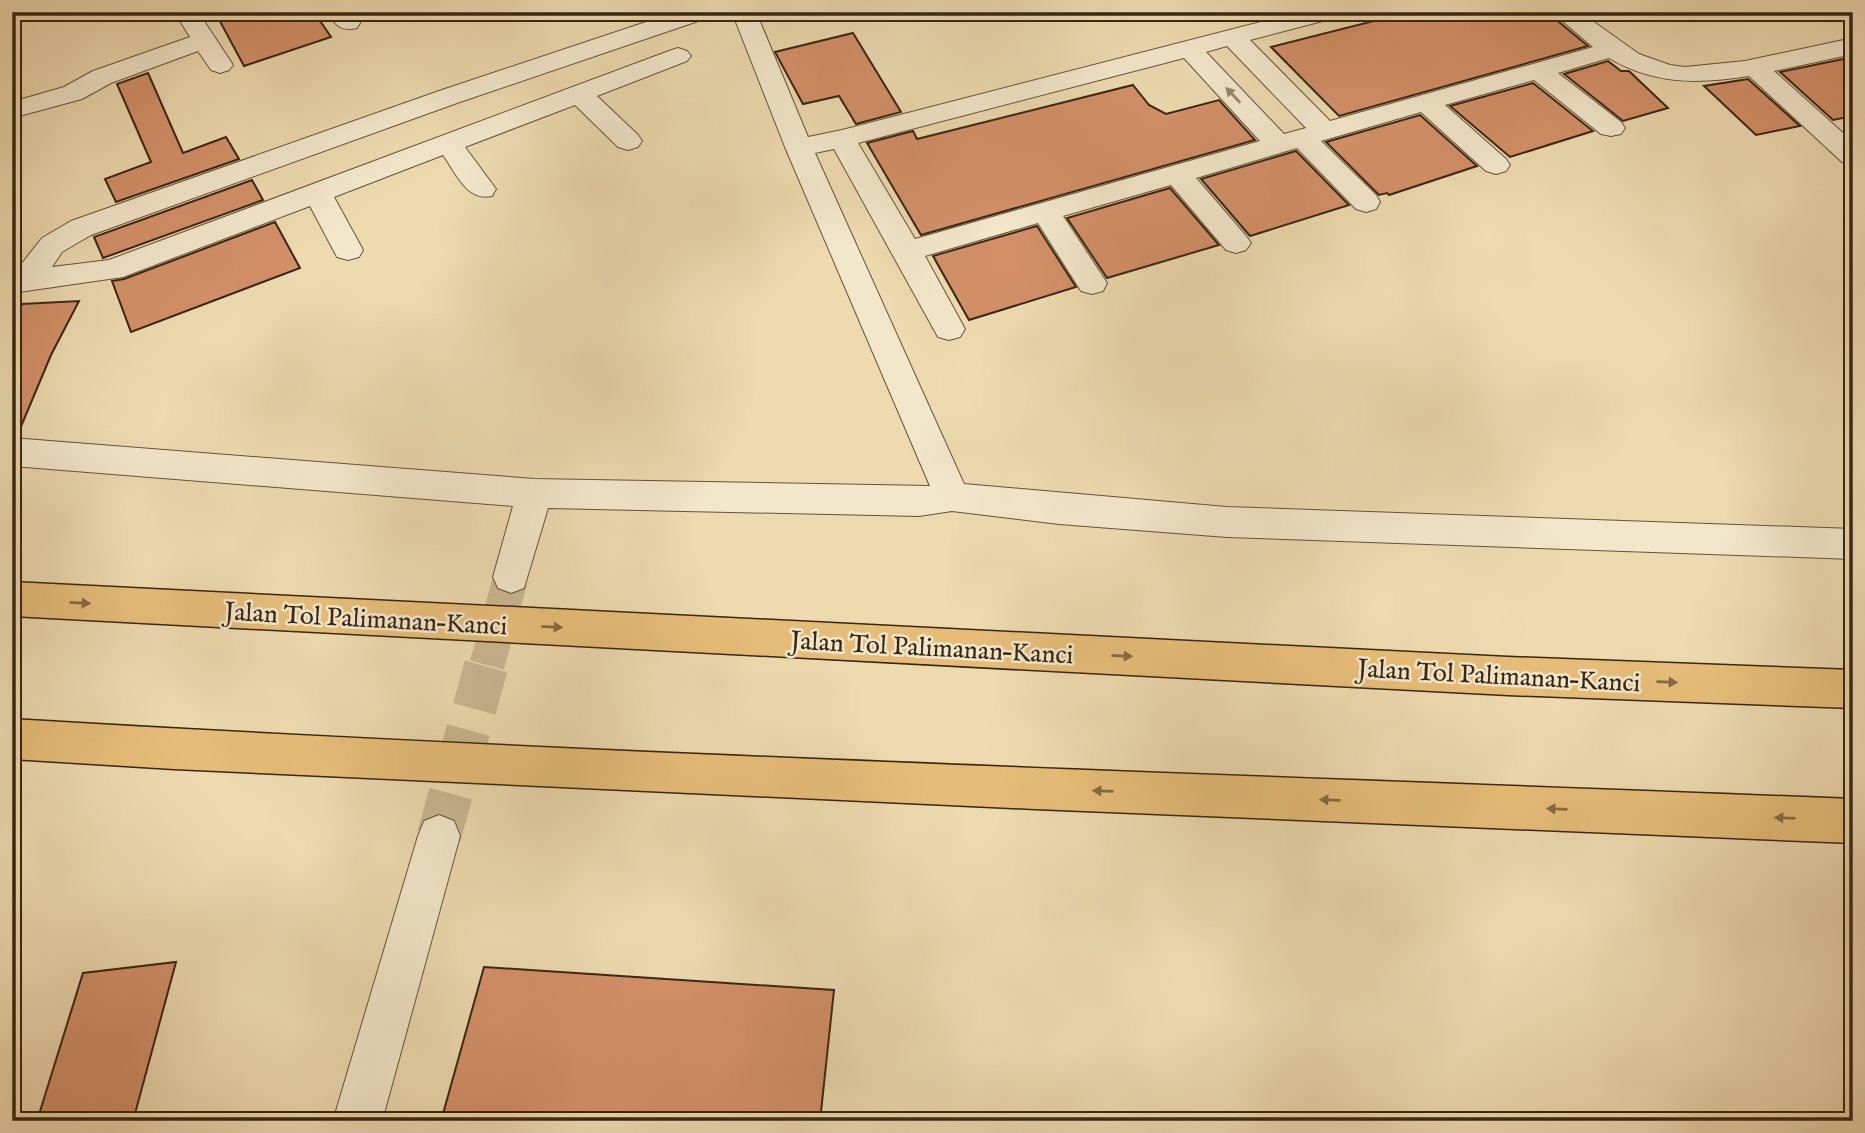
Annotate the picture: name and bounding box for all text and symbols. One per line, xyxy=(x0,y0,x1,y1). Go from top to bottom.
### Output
one-way arrow xyxy=(1225,87,1241,104)
street label: Jalan Tol Palimanan–Kanci xyxy=(221,595,508,643)
one-way arrow xyxy=(70,597,92,608)
one-way arrow xyxy=(542,622,564,633)
street label: Jalan Tol Palimanan–Kanci xyxy=(787,624,1074,672)
one-way arrow xyxy=(1111,651,1133,662)
street label: Jalan Tol Palimanan–Kanci xyxy=(1354,652,1641,700)
one-way arrow xyxy=(1657,677,1679,688)
one-way arrow xyxy=(1091,785,1113,797)
one-way arrow xyxy=(1319,795,1341,806)
one-way arrow xyxy=(1546,804,1568,815)
one-way arrow xyxy=(1773,813,1795,824)

